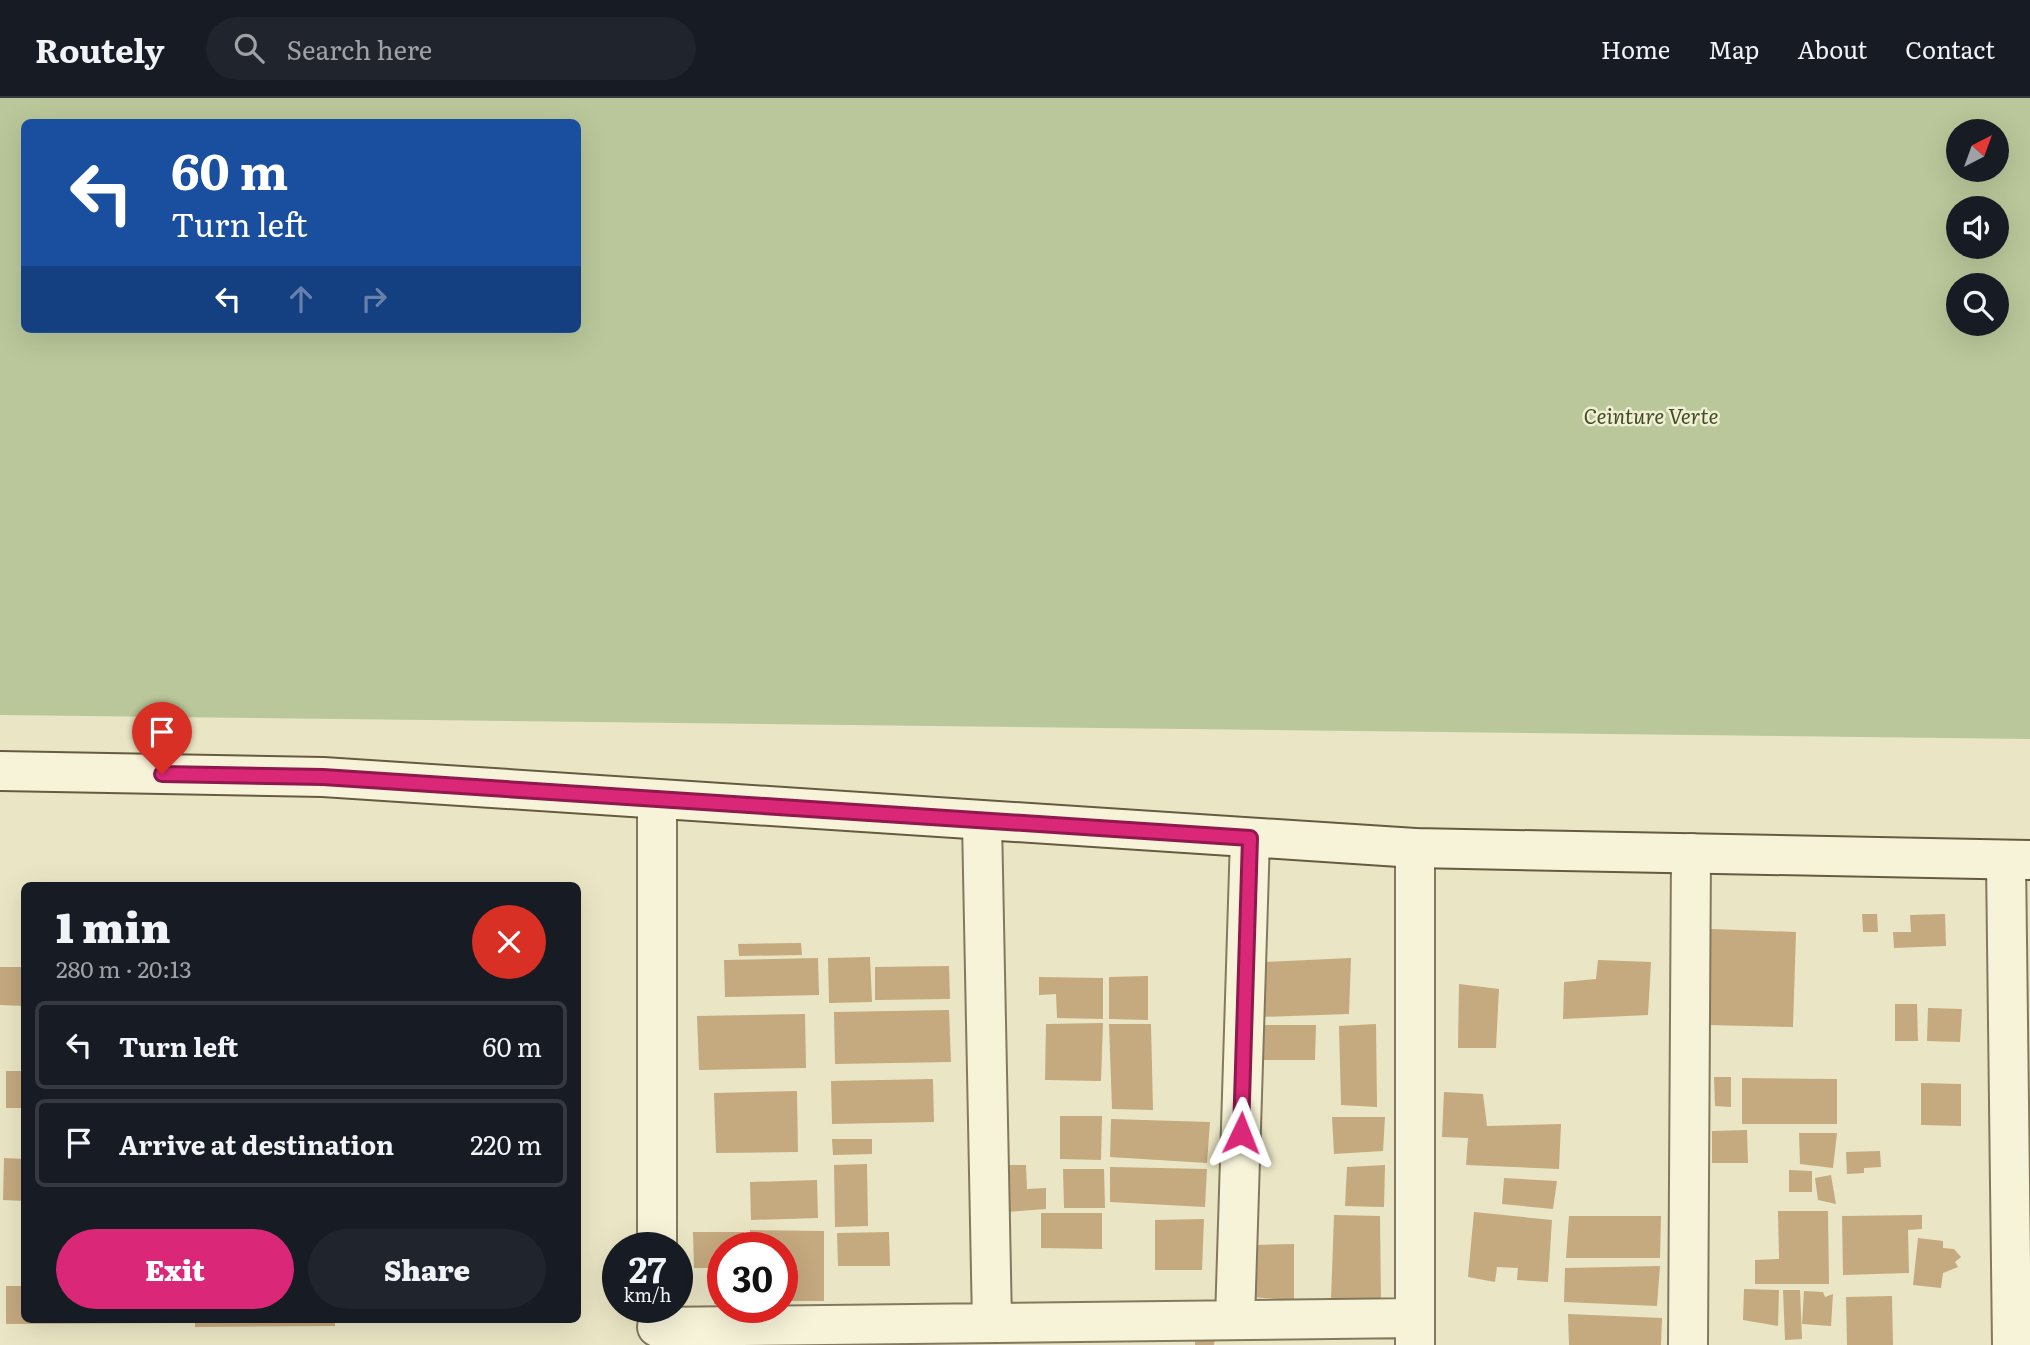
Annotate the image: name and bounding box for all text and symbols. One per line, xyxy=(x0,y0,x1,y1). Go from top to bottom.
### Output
search box xyxy=(206,17,696,80)
text: Routely xyxy=(35,24,164,73)
icon: search xyxy=(230,29,268,67)
text: Search here xyxy=(286,29,432,68)
text: Home xyxy=(1601,31,1670,66)
text: Map xyxy=(1708,31,1759,66)
text: About xyxy=(1797,31,1867,66)
text: Contact xyxy=(1905,31,1995,66)
north arrow xyxy=(1946,119,2009,182)
map controls xyxy=(1946,119,2009,336)
text: 60 m xyxy=(171,132,288,205)
icon: left xyxy=(56,147,147,238)
button: sound xyxy=(1946,196,2009,259)
text: Turn left xyxy=(171,199,308,247)
button: search xyxy=(1946,273,2009,336)
icon: left xyxy=(209,280,247,318)
icon: ahead xyxy=(282,280,320,318)
icon: right xyxy=(355,280,393,318)
park label: Ceinture Verte xyxy=(1584,399,1718,430)
pin xyxy=(132,702,192,774)
icon: arrive xyxy=(143,713,181,751)
text: 1 min xyxy=(56,894,171,956)
button: close xyxy=(472,905,546,979)
text: 280 m · 20:13 xyxy=(56,951,192,985)
icon: left xyxy=(60,1026,98,1064)
text: Turn left xyxy=(119,1026,238,1065)
text: 60 m xyxy=(483,1026,542,1065)
position arrow xyxy=(1204,1096,1278,1170)
icon: arrive xyxy=(60,1124,98,1162)
text: Arrive at destination xyxy=(119,1124,394,1163)
text: 220 m xyxy=(470,1124,542,1163)
button: Exit xyxy=(56,1229,294,1309)
button: Share xyxy=(308,1229,546,1309)
speed limit sign: 30 xyxy=(707,1232,798,1323)
text: 27 xyxy=(629,1242,666,1294)
text: km/h xyxy=(624,1281,671,1308)

